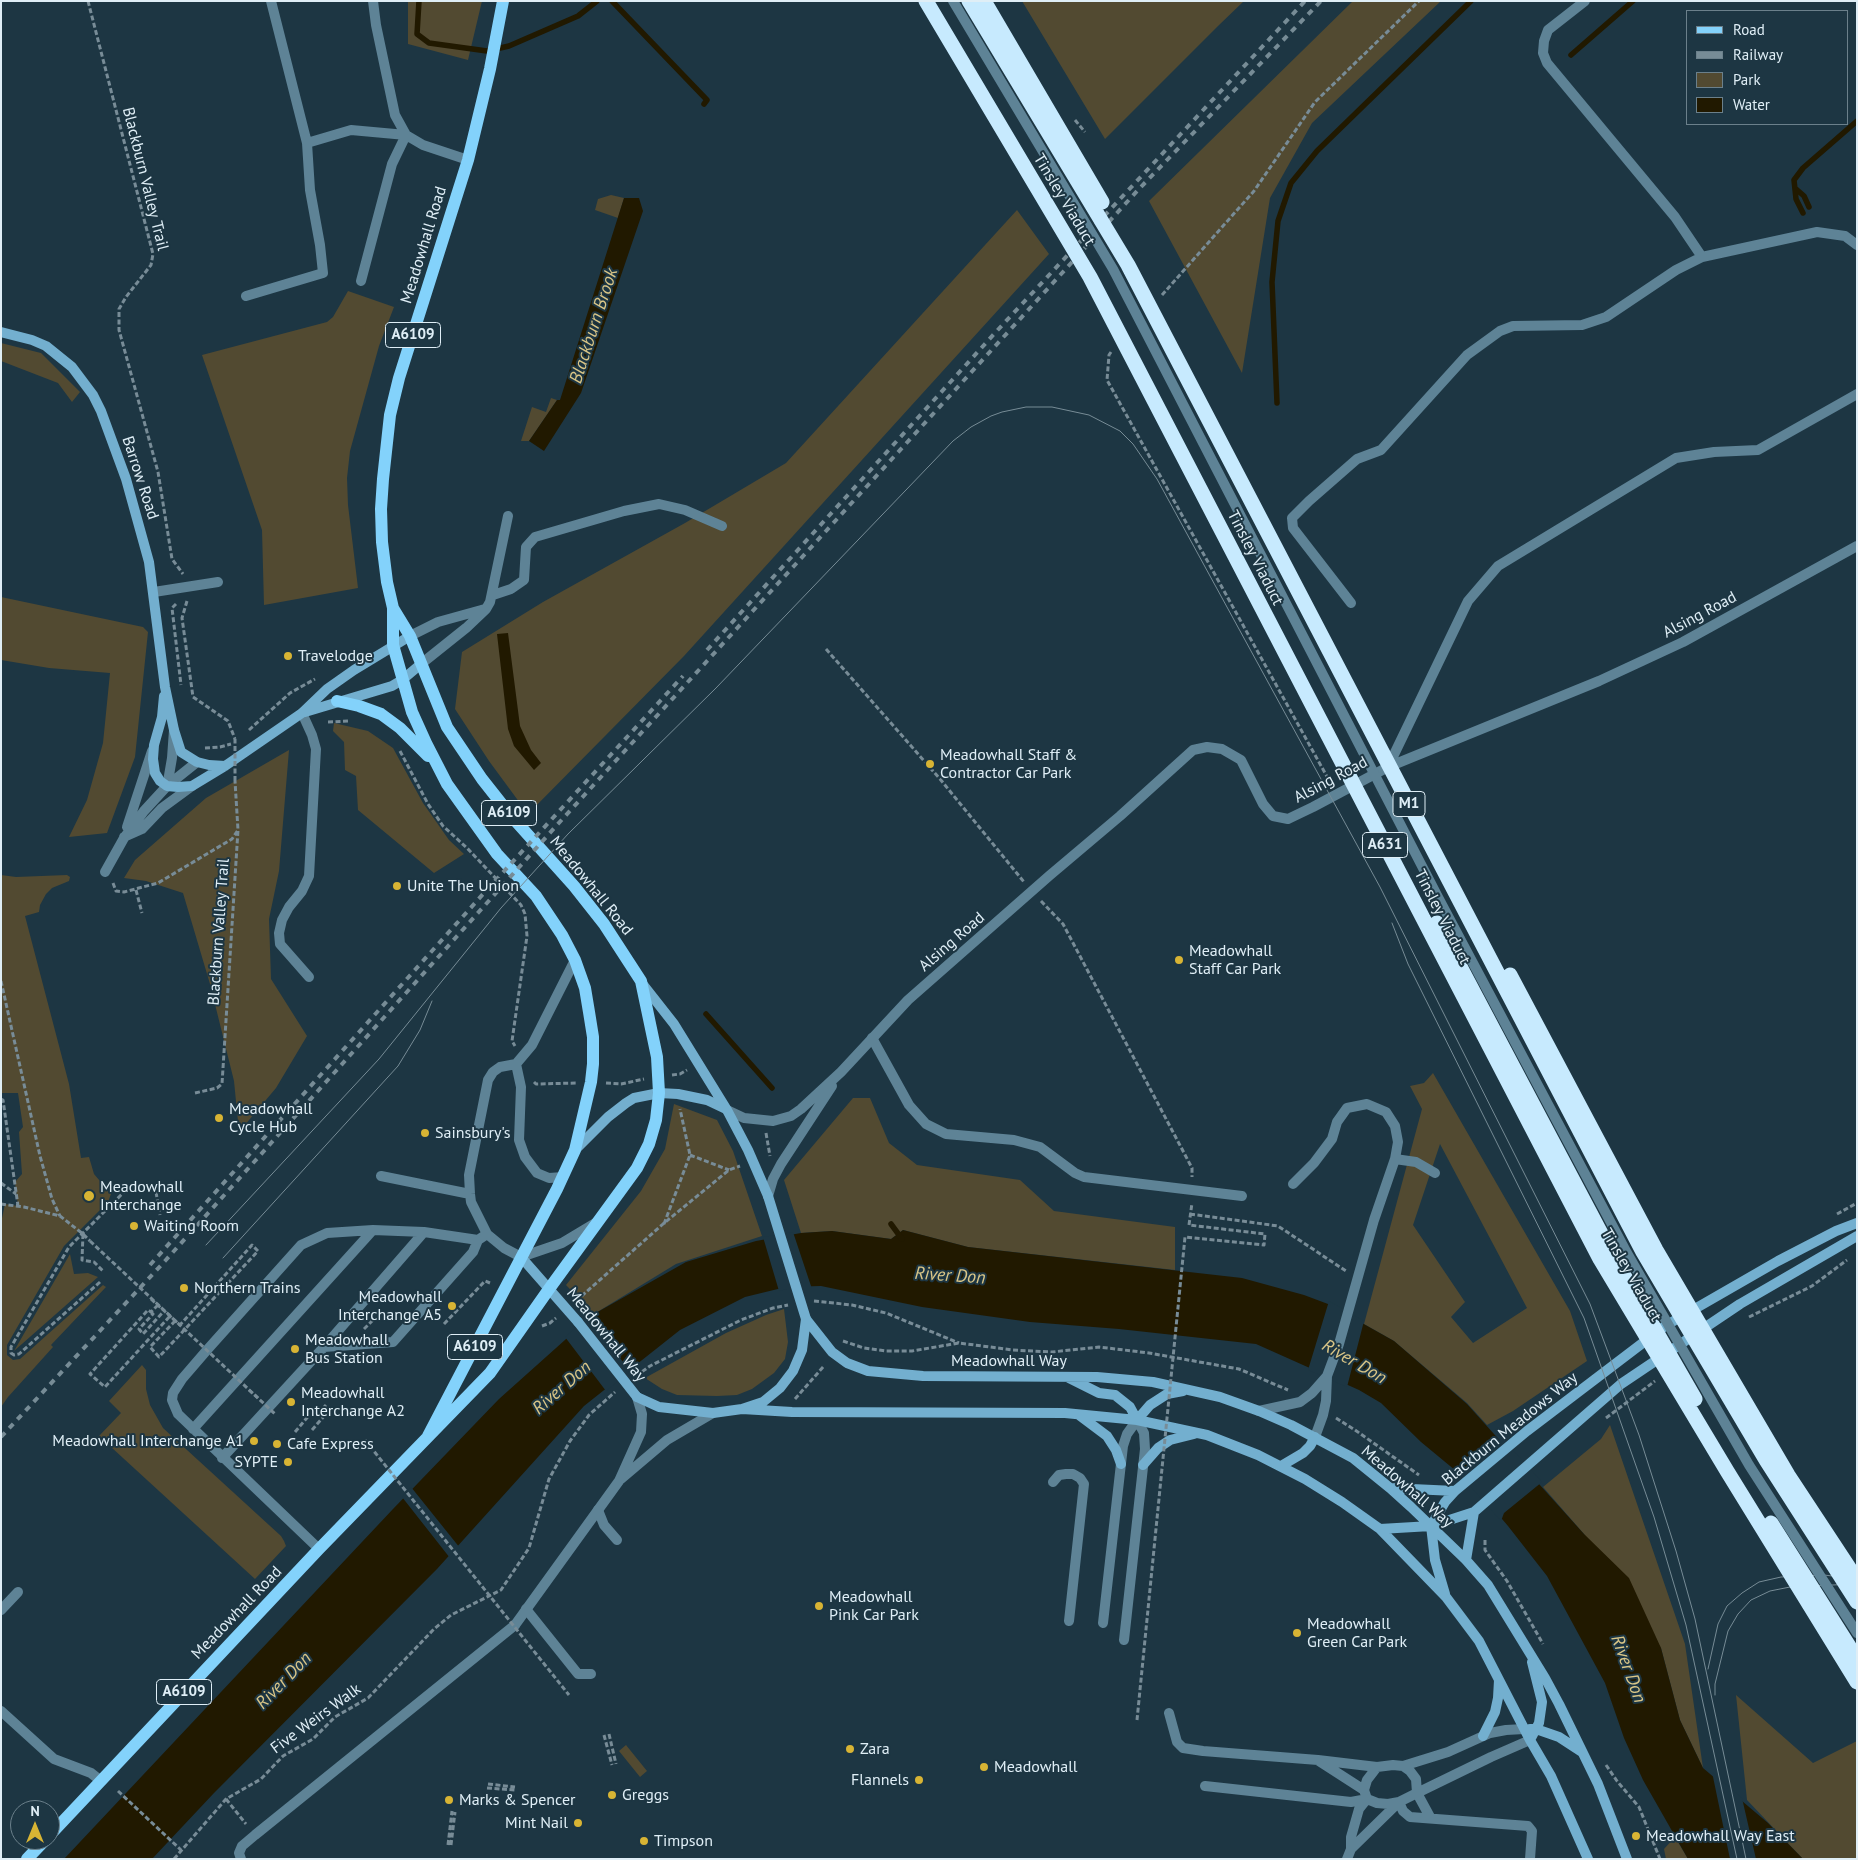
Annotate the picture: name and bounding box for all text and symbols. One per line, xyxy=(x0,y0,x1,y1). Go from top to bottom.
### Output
legend xyxy=(1686,10,1848,125)
text: Road xyxy=(1733,20,1765,39)
text: Railway xyxy=(1733,45,1783,64)
text: Park xyxy=(1733,70,1761,89)
text: Water xyxy=(1733,95,1770,114)
street label: Blackburn Valley Trail xyxy=(118,105,172,253)
street label: Tinsley Viaduct xyxy=(1029,150,1099,250)
street label: Meadowhall Road xyxy=(397,184,451,306)
water label: Blackburn Brook xyxy=(565,266,623,386)
road number: A6109 xyxy=(386,322,440,348)
street label: Barrow Road xyxy=(118,434,162,522)
street label: Tinsley Viaduct xyxy=(1223,507,1287,609)
street label: Alsing Road xyxy=(1660,588,1740,642)
place label: Travelodge xyxy=(298,646,373,666)
marker: Travelodge xyxy=(282,650,294,662)
place label: Meadowhall Staff & Contractor Car Park xyxy=(940,745,1077,783)
street label: Alsing Road xyxy=(1291,753,1371,807)
marker: Meadowhall Staff & Contractor Car Park xyxy=(924,758,936,770)
road number: M1 xyxy=(1393,792,1425,816)
road number: A6109 xyxy=(482,800,536,826)
road number: A631 xyxy=(1362,832,1408,858)
street label: Meadowhall Road xyxy=(545,833,637,939)
street label: Blackburn Valley Trail xyxy=(204,858,234,1006)
street label: Tinsley Viaduct xyxy=(1410,866,1474,968)
place label: Unite The Union xyxy=(407,876,519,896)
marker: Unite The Union xyxy=(391,880,403,892)
street label: Alsing Road xyxy=(915,908,989,976)
place label: Meadowhall Staff Car Park xyxy=(1189,941,1281,979)
marker: Meadowhall Staff Car Park xyxy=(1173,954,1185,966)
place label: Meadowhall Cycle Hub xyxy=(229,1099,313,1137)
marker: Meadowhall Cycle Hub xyxy=(213,1112,225,1124)
place label: Sainsbury's xyxy=(435,1123,511,1143)
marker: Sainsbury's xyxy=(419,1127,431,1139)
place label: Meadowhall Interchange xyxy=(100,1177,184,1215)
marker: Meadowhall Interchange xyxy=(82,1189,96,1203)
place label: Waiting Room xyxy=(144,1216,239,1236)
marker: Waiting Room xyxy=(128,1220,140,1232)
street label: Tinsley Viaduct xyxy=(1597,1225,1665,1325)
water label: River Don xyxy=(914,1263,986,1289)
place label: Northern Trains xyxy=(194,1278,300,1298)
marker: Northern Trains xyxy=(178,1282,190,1294)
street label: Meadowhall Way xyxy=(562,1284,650,1386)
place label: Meadowhall Interchange A5 xyxy=(338,1287,442,1325)
marker: Meadowhall Interchange A5 xyxy=(446,1300,458,1312)
place label: Meadowhall Bus Station xyxy=(305,1330,389,1368)
road number: A6109 xyxy=(448,1334,502,1360)
water label: River Don xyxy=(1318,1335,1390,1389)
marker: Meadowhall Bus Station xyxy=(289,1343,301,1355)
street label: Meadowhall Way xyxy=(951,1351,1067,1371)
water label: River Don xyxy=(528,1357,596,1419)
street label: Blackburn Meadows Way xyxy=(1438,1368,1582,1490)
place label: Meadowhall Interchange A2 xyxy=(301,1383,405,1421)
marker: Meadowhall Interchange A2 xyxy=(285,1396,297,1408)
place label: Meadowhall Interchange A1 xyxy=(52,1431,244,1451)
place label: Cafe Express xyxy=(287,1434,374,1454)
marker: Meadowhall Interchange A1 xyxy=(248,1435,260,1447)
marker: Cafe Express xyxy=(271,1438,283,1450)
street label: Meadowhall Way xyxy=(1357,1442,1457,1532)
place label: SYPTE xyxy=(234,1452,278,1472)
marker: SYPTE xyxy=(282,1456,294,1468)
street label: Meadowhall Road xyxy=(188,1563,286,1663)
place label: Meadowhall Pink Car Park xyxy=(829,1587,919,1625)
marker: Meadowhall Pink Car Park xyxy=(813,1600,825,1612)
place label: Meadowhall Green Car Park xyxy=(1307,1614,1407,1652)
marker: Meadowhall Green Car Park xyxy=(1291,1627,1303,1639)
water label: River Don xyxy=(1606,1632,1650,1706)
water label: River Don xyxy=(252,1648,316,1714)
road number: A6109 xyxy=(156,1680,212,1704)
street label: Five Weirs Walk xyxy=(267,1680,365,1758)
place label: Zara xyxy=(860,1739,890,1759)
marker: Zara xyxy=(844,1743,856,1755)
place label: Meadowhall xyxy=(994,1757,1078,1777)
marker: Meadowhall xyxy=(978,1761,990,1773)
place label: Flannels xyxy=(851,1770,909,1790)
marker: Flannels xyxy=(913,1774,925,1786)
place label: Greggs xyxy=(622,1785,669,1805)
marker: Greggs xyxy=(606,1789,618,1801)
place label: Marks & Spencer xyxy=(459,1790,575,1810)
marker: Marks & Spencer xyxy=(443,1794,455,1806)
north arrow xyxy=(10,1800,60,1850)
text: N xyxy=(30,1802,40,1820)
place label: Mint Nail xyxy=(505,1813,568,1833)
marker: Mint Nail xyxy=(572,1817,584,1829)
place label: Meadowhall Way East xyxy=(1646,1826,1795,1846)
marker: Meadowhall Way East xyxy=(1630,1830,1642,1842)
place label: Timpson xyxy=(654,1831,713,1851)
marker: Timpson xyxy=(638,1835,650,1847)

